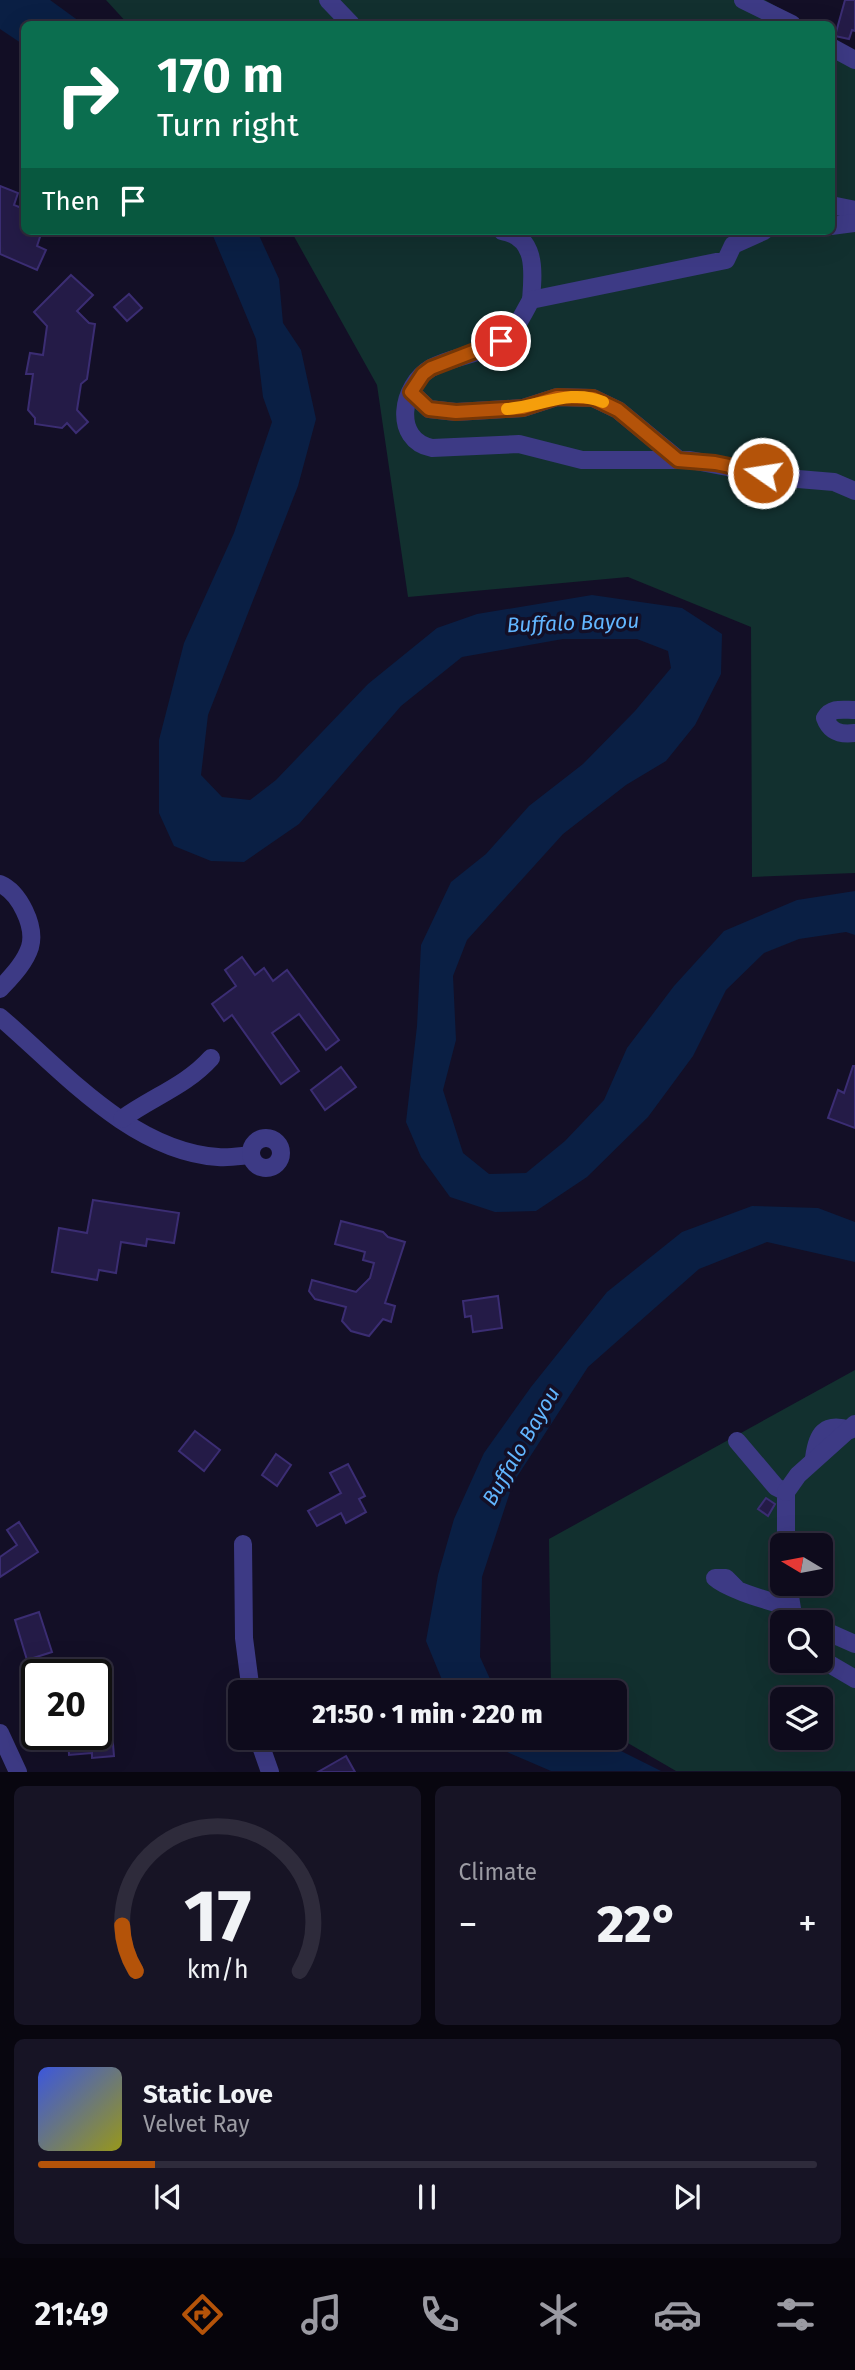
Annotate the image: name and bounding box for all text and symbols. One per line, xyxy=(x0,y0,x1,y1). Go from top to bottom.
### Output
text: 170 m xyxy=(157,46,284,105)
icon: right xyxy=(42,49,133,140)
text: Turn right xyxy=(157,106,299,144)
icon: arrive xyxy=(114,182,152,220)
text: Then xyxy=(42,186,100,217)
pin xyxy=(471,311,531,371)
icon: arrive xyxy=(482,322,520,360)
position arrow xyxy=(726,436,800,510)
water label: Buffalo Bayou xyxy=(506,608,640,638)
water label: Buffalo Bayou xyxy=(477,1382,565,1510)
north arrow xyxy=(770,1533,833,1596)
map controls xyxy=(770,1533,833,1750)
button: search xyxy=(770,1610,833,1673)
speed limit sign: 20 xyxy=(21,1659,112,1750)
button: layers xyxy=(770,1687,833,1750)
text: 21:50 · 1 min · 220 m xyxy=(312,1699,543,1730)
text: Climate xyxy=(459,1858,537,1886)
text: 17 xyxy=(183,1874,251,1961)
text: 22° xyxy=(597,1893,678,1956)
text: − xyxy=(459,1901,478,1947)
text: + xyxy=(798,1901,817,1947)
text: km/h xyxy=(186,1955,248,1985)
text: Static Love xyxy=(143,2079,273,2110)
text: Velvet Ray xyxy=(143,2110,250,2138)
icon: previous xyxy=(149,2178,187,2216)
icon: pause xyxy=(408,2178,446,2216)
icon: next xyxy=(668,2178,706,2216)
icon: directions xyxy=(178,2290,227,2339)
icon: music xyxy=(297,2290,346,2339)
icon: phone xyxy=(415,2290,464,2339)
icon: climate xyxy=(534,2290,583,2339)
icon: car xyxy=(653,2290,702,2339)
icon: filters xyxy=(771,2290,820,2339)
text: 21:49 xyxy=(35,2295,108,2333)

